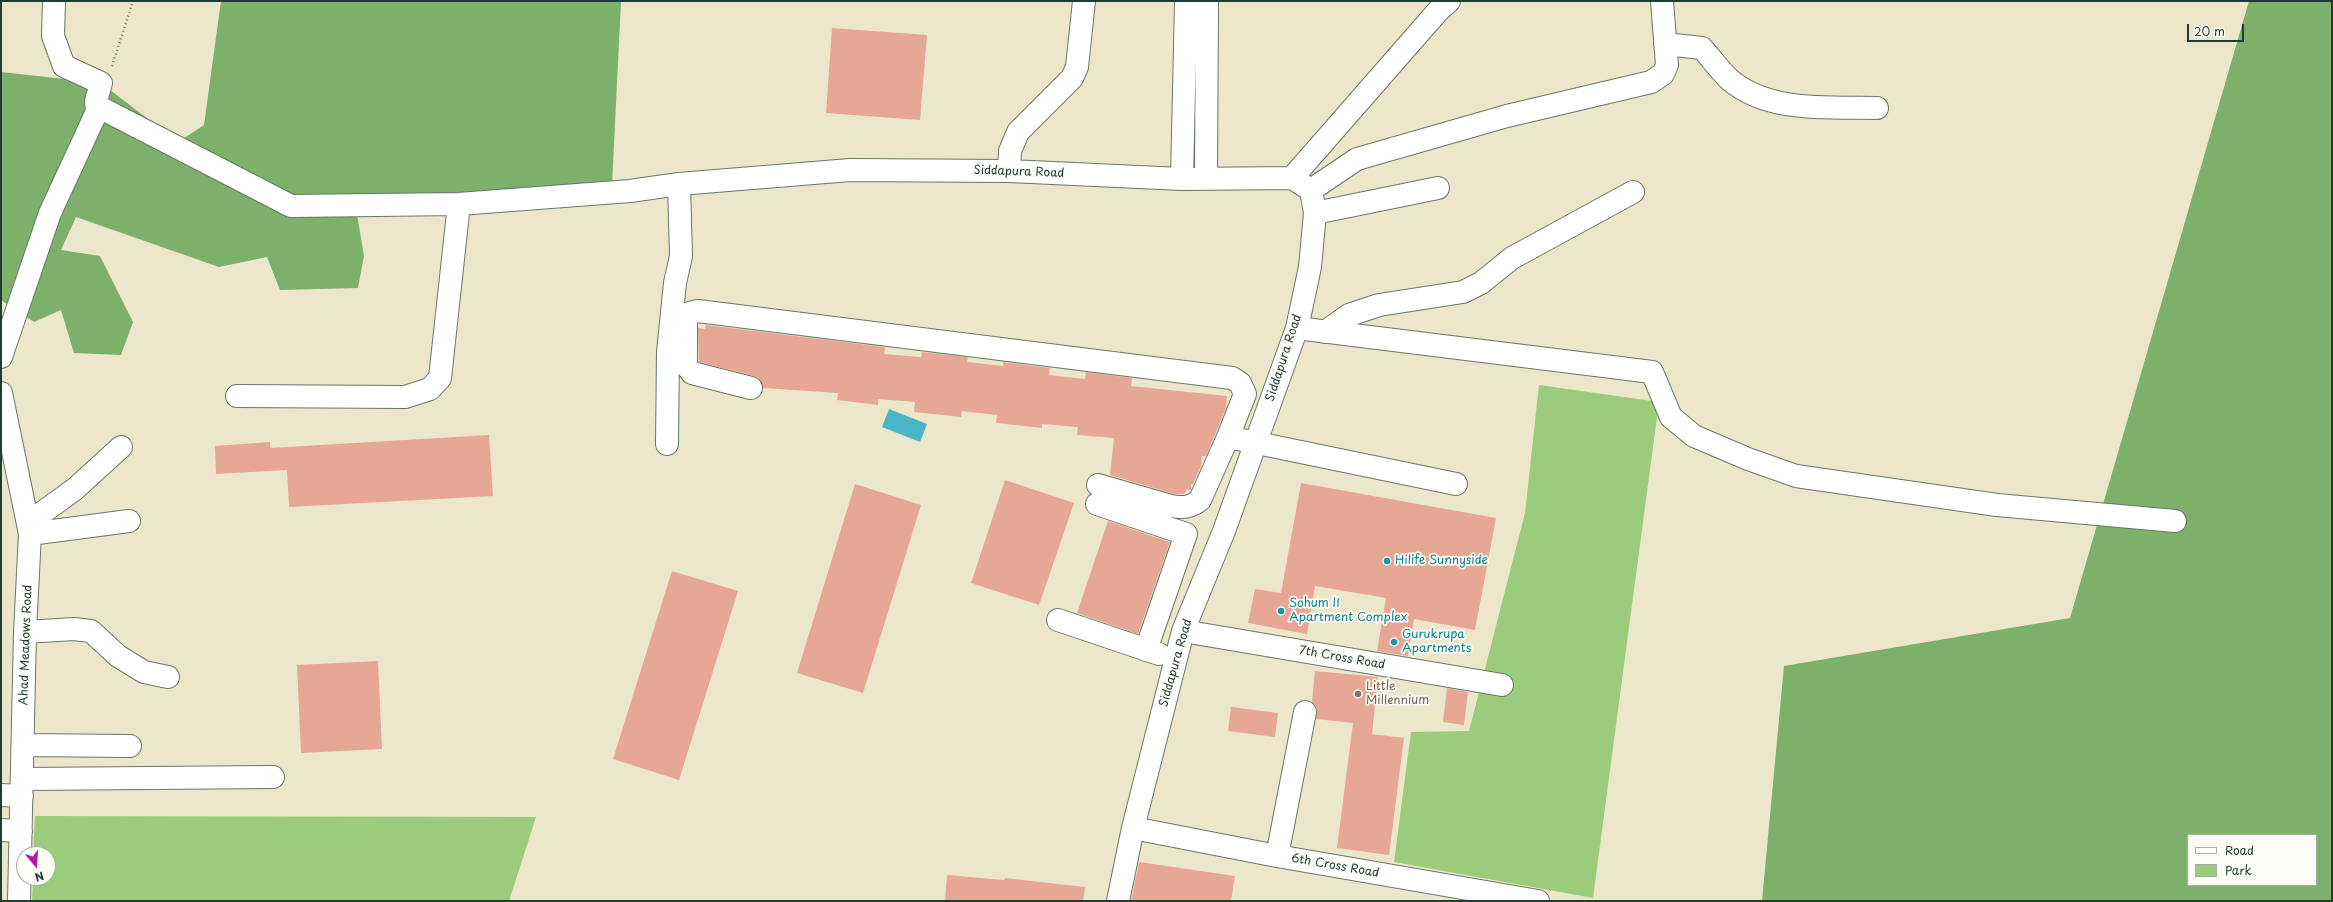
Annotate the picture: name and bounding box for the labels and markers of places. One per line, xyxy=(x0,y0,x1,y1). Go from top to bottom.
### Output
place label: Hilife Sunnyside xyxy=(1395,554,1488,568)
marker: Hilife Sunnyside xyxy=(1382,556,1392,566)
place label: Sohum II Apartment Complex xyxy=(1289,597,1407,625)
marker: Sohum II Apartment Complex xyxy=(1276,606,1286,616)
place label: Gurukrupa Apartments xyxy=(1402,628,1471,656)
marker: Gurukrupa Apartments xyxy=(1389,637,1399,647)
place label: Little Millennium xyxy=(1366,680,1429,708)
marker: Little Millennium xyxy=(1353,689,1363,699)

